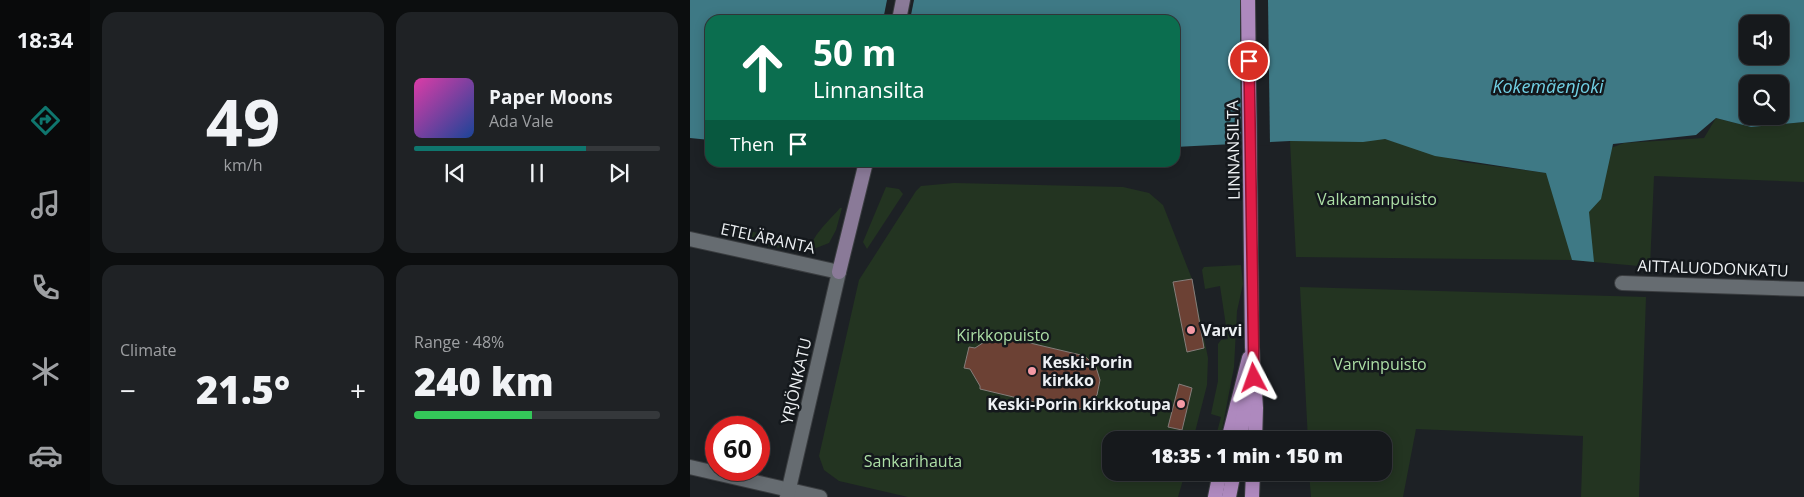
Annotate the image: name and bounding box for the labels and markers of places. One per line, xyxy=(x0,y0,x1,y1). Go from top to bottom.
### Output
pin xyxy=(1228,40,1270,82)
place label: Varvi xyxy=(1201,319,1242,341)
marker: Varvi xyxy=(1185,324,1197,336)
place label: Keski-Porin kirkko xyxy=(1042,351,1133,391)
marker: Keski-Porin kirkko xyxy=(1026,365,1038,377)
place label: Keski-Porin kirkkotupa xyxy=(987,393,1171,415)
marker: Keski-Porin kirkkotupa xyxy=(1175,398,1187,410)

